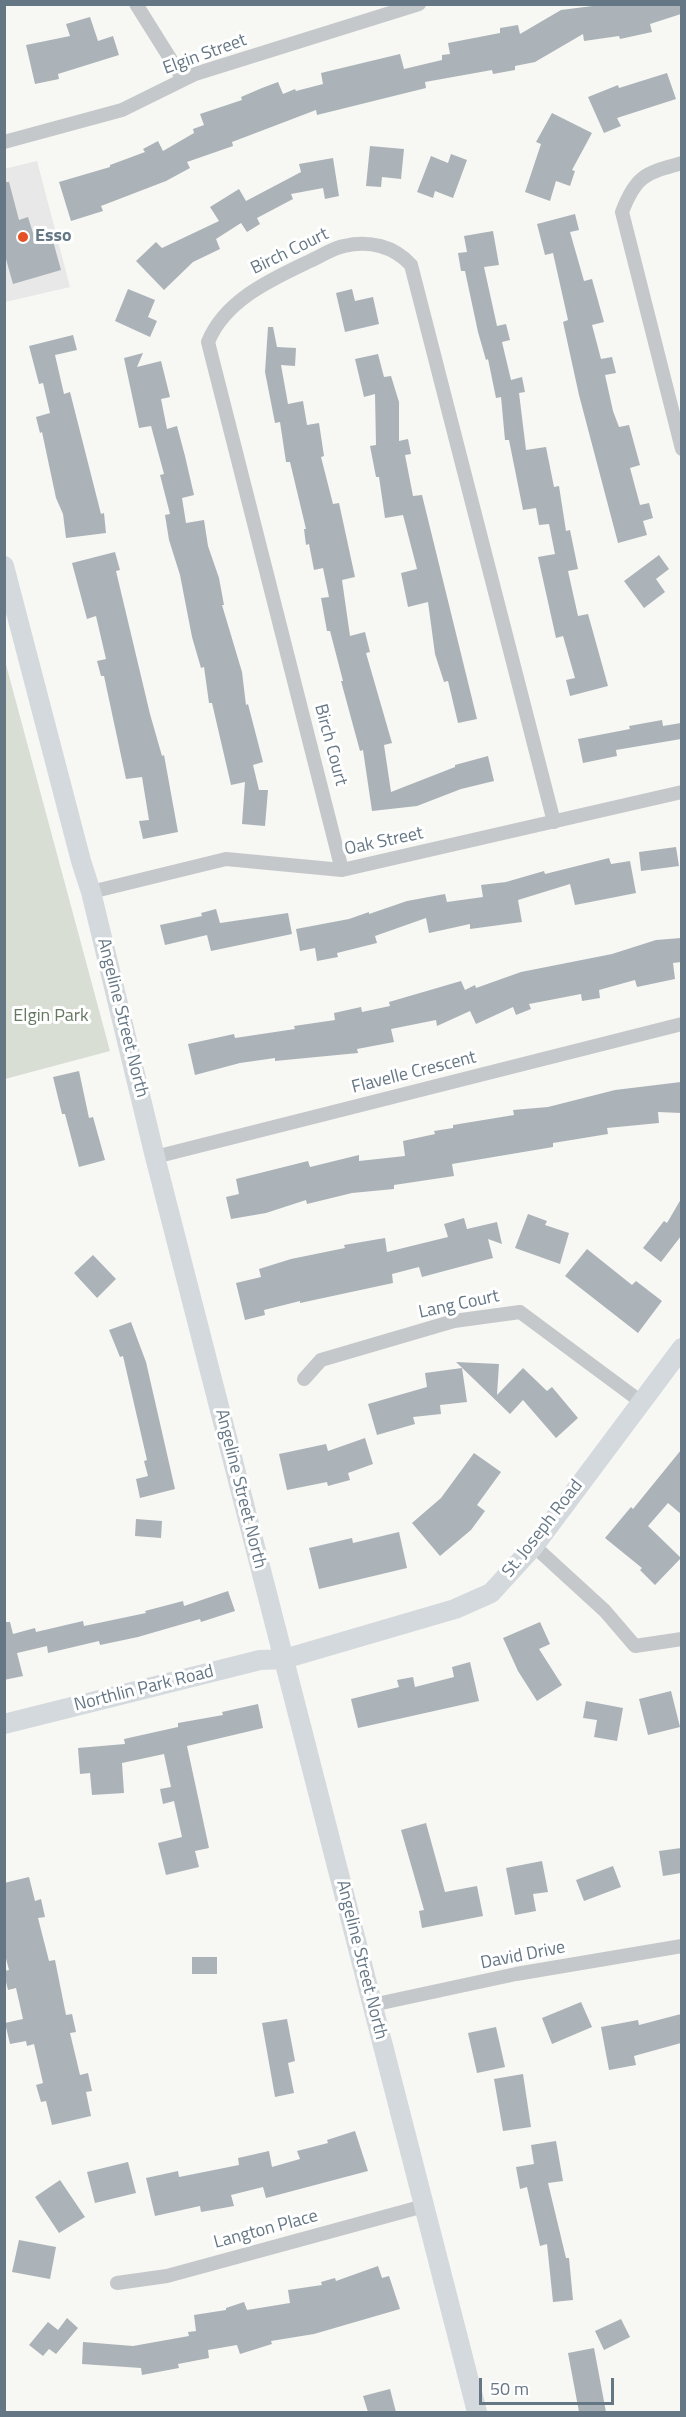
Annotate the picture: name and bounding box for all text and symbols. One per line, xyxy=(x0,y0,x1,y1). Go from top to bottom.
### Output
street label: Elgin Street xyxy=(160,30,250,80)
street label: Birch Court xyxy=(248,224,332,280)
place label: Esso xyxy=(35,226,72,248)
marker: Esso xyxy=(16,230,30,244)
street label: Birch Court xyxy=(309,702,351,788)
street label: Oak Street xyxy=(343,823,425,861)
street label: Angeline Street North xyxy=(92,936,152,1100)
park label: Elgin Park xyxy=(13,1006,89,1028)
street label: Flavelle Crescent xyxy=(350,1047,478,1099)
street label: Lang Court xyxy=(417,1286,501,1324)
street label: Angeline Street North xyxy=(210,1407,270,1571)
street label: St. Joseph Road xyxy=(498,1476,588,1582)
street label: Northlin Park Road xyxy=(72,1661,216,1717)
street label: Angeline Street North xyxy=(331,1878,391,2042)
street label: David Drive xyxy=(479,1937,567,1975)
street label: Langton Place xyxy=(212,2206,320,2254)
scale bar xyxy=(482,2366,617,2404)
text: 50 m xyxy=(490,2375,529,2402)

